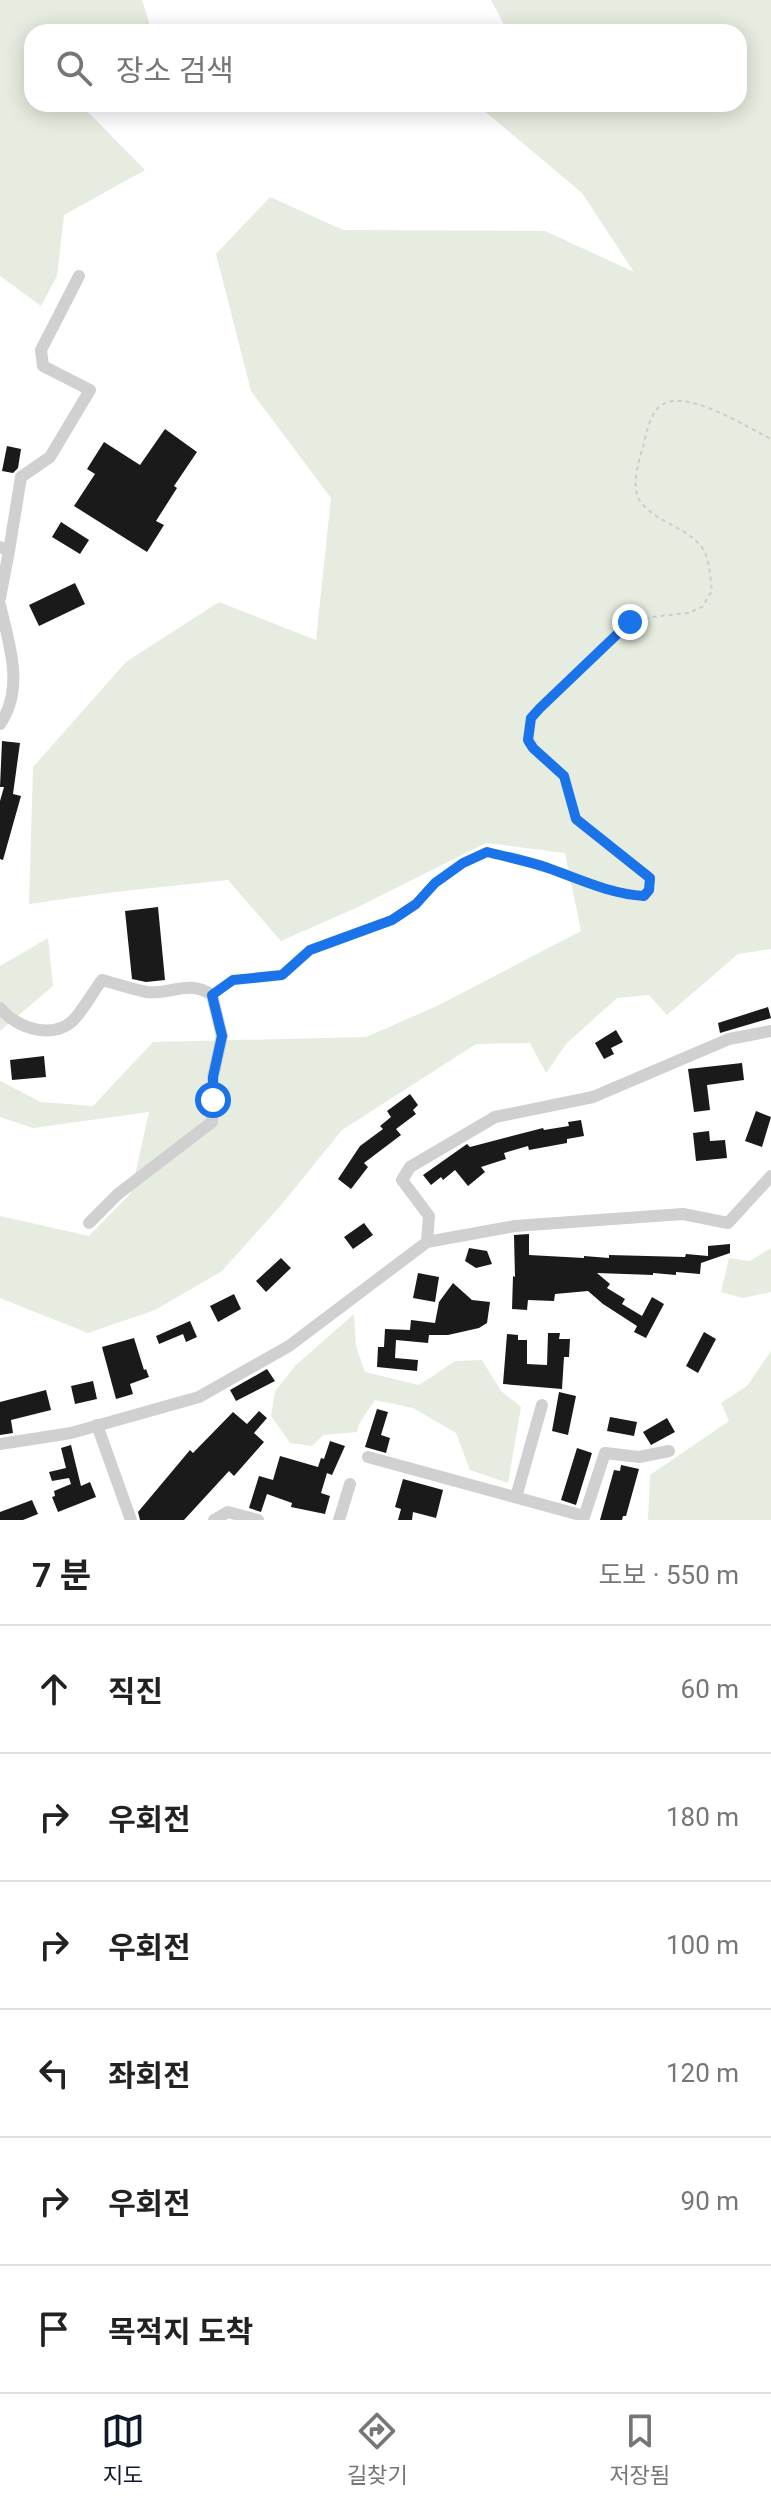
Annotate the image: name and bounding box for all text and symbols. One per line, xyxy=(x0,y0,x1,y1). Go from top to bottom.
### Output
search box xyxy=(24,24,747,112)
icon: search xyxy=(52,46,96,90)
text: 장소 검색 xyxy=(116,53,234,88)
route end xyxy=(612,604,648,640)
route start xyxy=(195,1082,231,1118)
text: 7 분 xyxy=(32,1555,91,1595)
text: 도보 · 550 m xyxy=(598,1560,739,1590)
icon: ahead xyxy=(32,1667,76,1711)
text: 직진 xyxy=(108,1674,163,1709)
text: 60 m xyxy=(681,1674,739,1704)
icon: right xyxy=(32,1795,76,1839)
text: 우회전 xyxy=(108,1802,191,1837)
text: 180 m xyxy=(666,1802,739,1832)
icon: right xyxy=(32,1923,76,1967)
text: 우회전 xyxy=(108,1930,191,1965)
text: 100 m xyxy=(666,1930,739,1960)
icon: left xyxy=(32,2051,76,2095)
text: 좌회전 xyxy=(108,2058,191,2093)
text: 120 m xyxy=(666,2058,739,2088)
icon: right xyxy=(32,2179,76,2223)
text: 우회전 xyxy=(108,2186,191,2221)
text: 90 m xyxy=(681,2186,739,2216)
icon: arrive xyxy=(32,2307,76,2351)
text: 목적지 도착 xyxy=(108,2314,253,2349)
tab: 지도 xyxy=(101,2409,145,2489)
tab: 길찾기 xyxy=(347,2409,408,2489)
tab: 저장됨 xyxy=(609,2409,670,2489)

